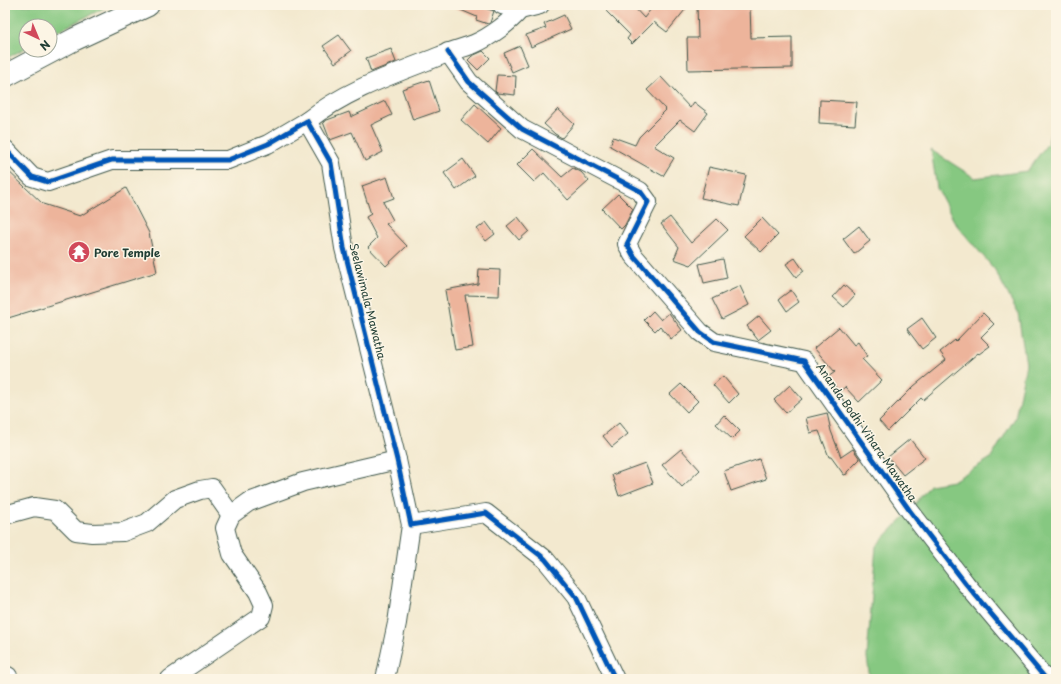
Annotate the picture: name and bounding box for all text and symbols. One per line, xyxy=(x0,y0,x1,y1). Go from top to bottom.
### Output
north arrow xyxy=(18,18,58,58)
text: N xyxy=(36,36,54,55)
temple icon: Pore Temple xyxy=(66,239,92,265)
street label: Seelawimala Mawatha xyxy=(345,241,391,361)
place label: Pore Temple xyxy=(94,244,161,261)
street label: Ananda Bodhi Vihara Mawatha xyxy=(812,359,922,505)

